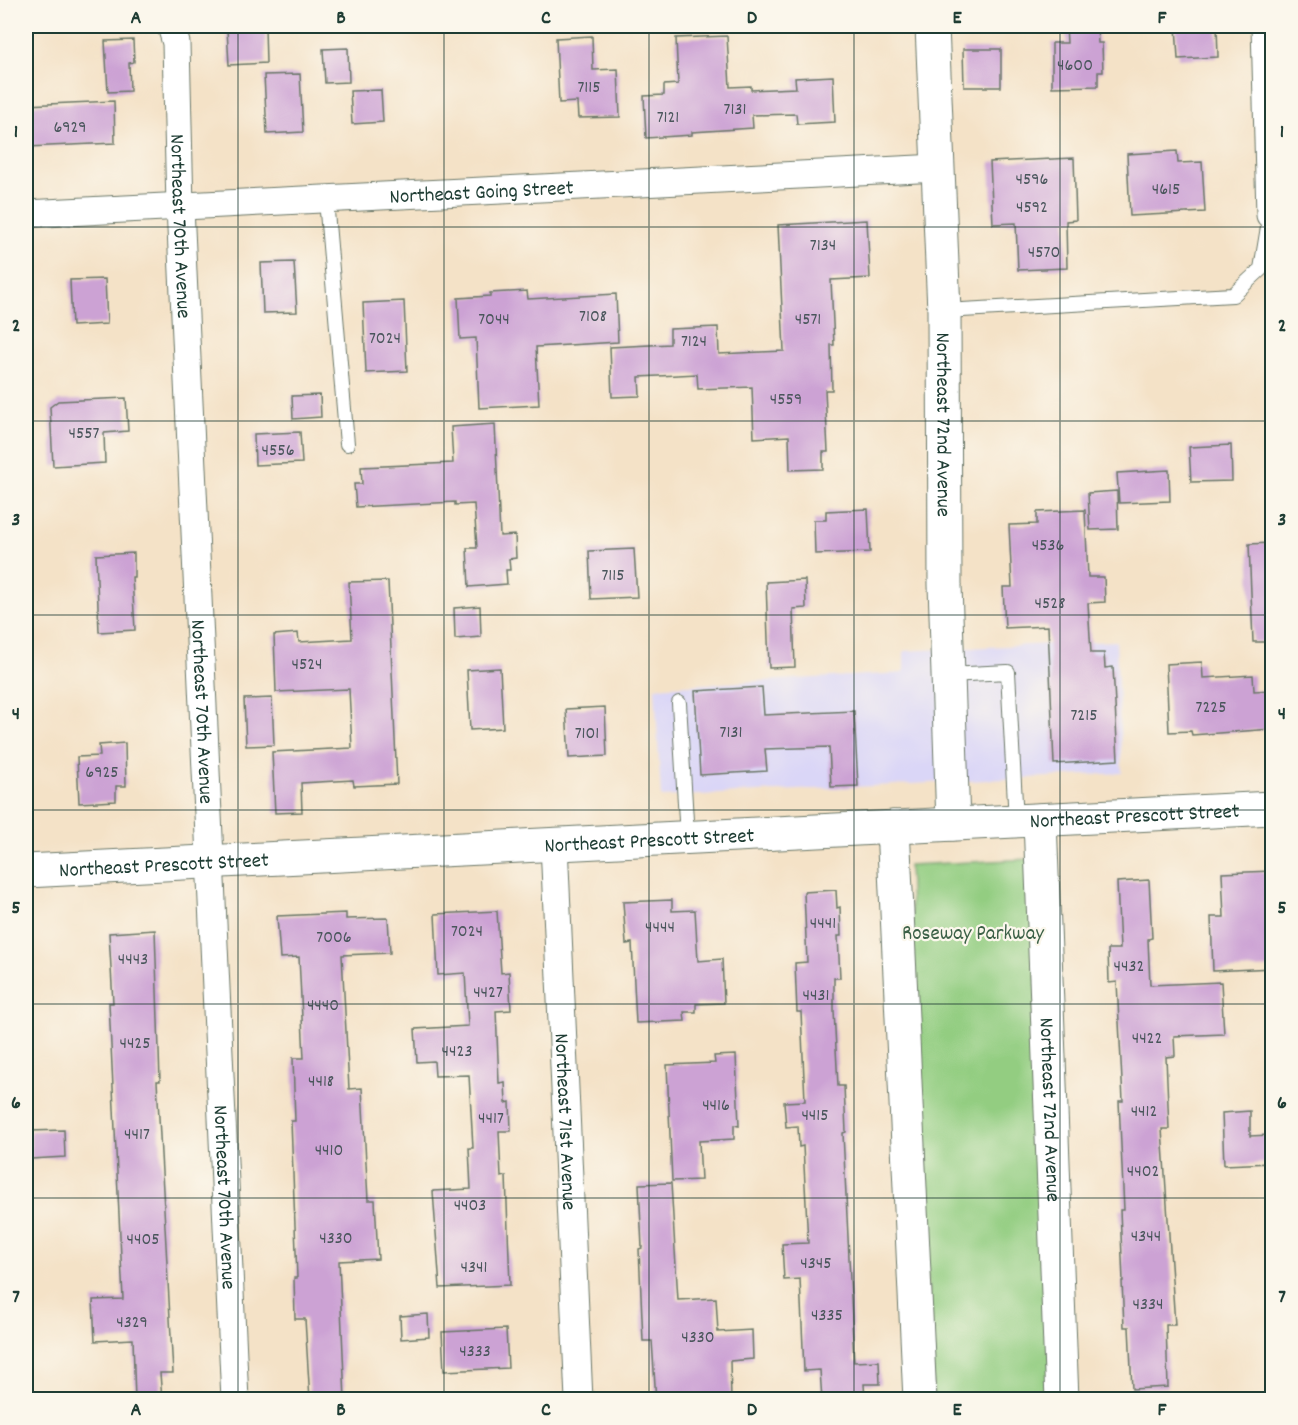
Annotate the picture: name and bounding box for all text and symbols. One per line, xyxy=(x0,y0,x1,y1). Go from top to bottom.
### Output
text: A xyxy=(131,5,142,33)
text: B xyxy=(336,5,346,33)
text: C xyxy=(541,5,551,33)
text: D xyxy=(747,5,758,33)
text: E xyxy=(952,5,962,33)
text: F xyxy=(1158,5,1168,33)
house number: 4600 xyxy=(1057,54,1093,79)
house number: 7115 xyxy=(577,76,601,101)
house number: 7131 xyxy=(724,98,746,123)
house number: 7121 xyxy=(657,106,679,131)
house number: 6929 xyxy=(53,116,87,141)
text: 1 xyxy=(14,119,18,147)
text: 1 xyxy=(1280,119,1284,147)
street label: Northeast 70th Avenue xyxy=(160,134,197,319)
house number: 4596 xyxy=(1016,168,1048,193)
street label: Northeast Going Street xyxy=(389,174,574,214)
house number: 4615 xyxy=(1152,178,1180,203)
house number: 4592 xyxy=(1016,196,1048,221)
house number: 7134 xyxy=(810,234,836,259)
house number: 4570 xyxy=(1028,241,1060,266)
house number: 7108 xyxy=(579,305,607,330)
house number: 7044 xyxy=(478,308,510,333)
house number: 4571 xyxy=(795,308,821,333)
text: 2 xyxy=(12,313,20,341)
text: 2 xyxy=(1278,313,1286,341)
house number: 7024 xyxy=(369,327,401,352)
house number: 7124 xyxy=(681,330,707,355)
street label: Northeast 72nd Avenue xyxy=(926,332,957,517)
house number: 4559 xyxy=(770,388,802,413)
house number: 4557 xyxy=(68,422,100,447)
house number: 4556 xyxy=(262,439,294,464)
text: 3 xyxy=(12,507,20,535)
text: 3 xyxy=(1278,507,1286,535)
house number: 4536 xyxy=(1032,534,1064,559)
house number: 7115 xyxy=(601,564,625,589)
house number: 4528 xyxy=(1035,592,1065,617)
street label: Northeast 70th Avenue xyxy=(181,619,220,805)
house number: 4524 xyxy=(291,653,323,678)
house number: 7225 xyxy=(1196,696,1226,721)
text: 4 xyxy=(12,701,20,729)
text: 4 xyxy=(1278,701,1286,729)
house number: 7215 xyxy=(1070,704,1098,729)
house number: 7131 xyxy=(720,721,742,746)
house number: 7101 xyxy=(575,722,599,747)
house number: 6925 xyxy=(85,761,119,786)
street label: Northeast Prescott Street xyxy=(1029,798,1241,838)
street label: Northeast Prescott Street xyxy=(544,822,755,863)
street label: Northeast Prescott Street xyxy=(58,847,270,887)
text: 5 xyxy=(11,895,21,923)
text: 5 xyxy=(1277,895,1287,923)
house number: 4441 xyxy=(810,912,836,937)
house number: 4444 xyxy=(645,916,675,941)
house number: 7024 xyxy=(451,920,483,945)
park label: Roseway Parkway xyxy=(902,920,1044,950)
house number: 7006 xyxy=(316,926,352,951)
house number: 4443 xyxy=(118,948,148,973)
house number: 4432 xyxy=(1114,955,1144,980)
house number: 4427 xyxy=(473,981,503,1006)
house number: 4431 xyxy=(803,984,829,1009)
house number: 4440 xyxy=(307,994,339,1019)
street label: Northeast 72nd Avenue xyxy=(1030,1017,1066,1203)
house number: 4422 xyxy=(1132,1027,1162,1052)
house number: 4425 xyxy=(119,1032,151,1057)
street label: Northeast 71st Avenue xyxy=(545,1033,582,1211)
house number: 4423 xyxy=(442,1040,472,1065)
house number: 4418 xyxy=(308,1070,334,1095)
text: 6 xyxy=(11,1090,21,1118)
text: 6 xyxy=(1277,1090,1287,1118)
house number: 4416 xyxy=(702,1094,730,1119)
house number: 4412 xyxy=(1131,1100,1157,1125)
street label: Northeast 70th Avenue xyxy=(203,1104,242,1290)
house number: 4415 xyxy=(801,1104,829,1129)
house number: 4417 xyxy=(478,1107,504,1132)
house number: 4417 xyxy=(124,1123,150,1148)
house number: 4410 xyxy=(315,1139,343,1164)
house number: 4402 xyxy=(1127,1160,1159,1185)
house number: 4403 xyxy=(454,1194,486,1219)
house number: 4344 xyxy=(1131,1225,1161,1250)
house number: 4330 xyxy=(319,1227,353,1252)
house number: 4405 xyxy=(126,1228,160,1253)
house number: 4345 xyxy=(800,1252,832,1277)
house number: 4341 xyxy=(461,1256,487,1281)
text: 7 xyxy=(12,1284,20,1312)
text: 7 xyxy=(1278,1284,1286,1312)
house number: 4334 xyxy=(1133,1293,1163,1318)
house number: 4335 xyxy=(811,1304,843,1329)
house number: 4329 xyxy=(116,1311,148,1336)
house number: 4330 xyxy=(681,1326,715,1351)
house number: 4333 xyxy=(459,1340,491,1365)
text: A xyxy=(131,1397,142,1425)
text: B xyxy=(336,1397,346,1425)
text: C xyxy=(541,1397,551,1425)
text: D xyxy=(747,1397,758,1425)
text: E xyxy=(952,1397,962,1425)
text: F xyxy=(1158,1397,1168,1425)

